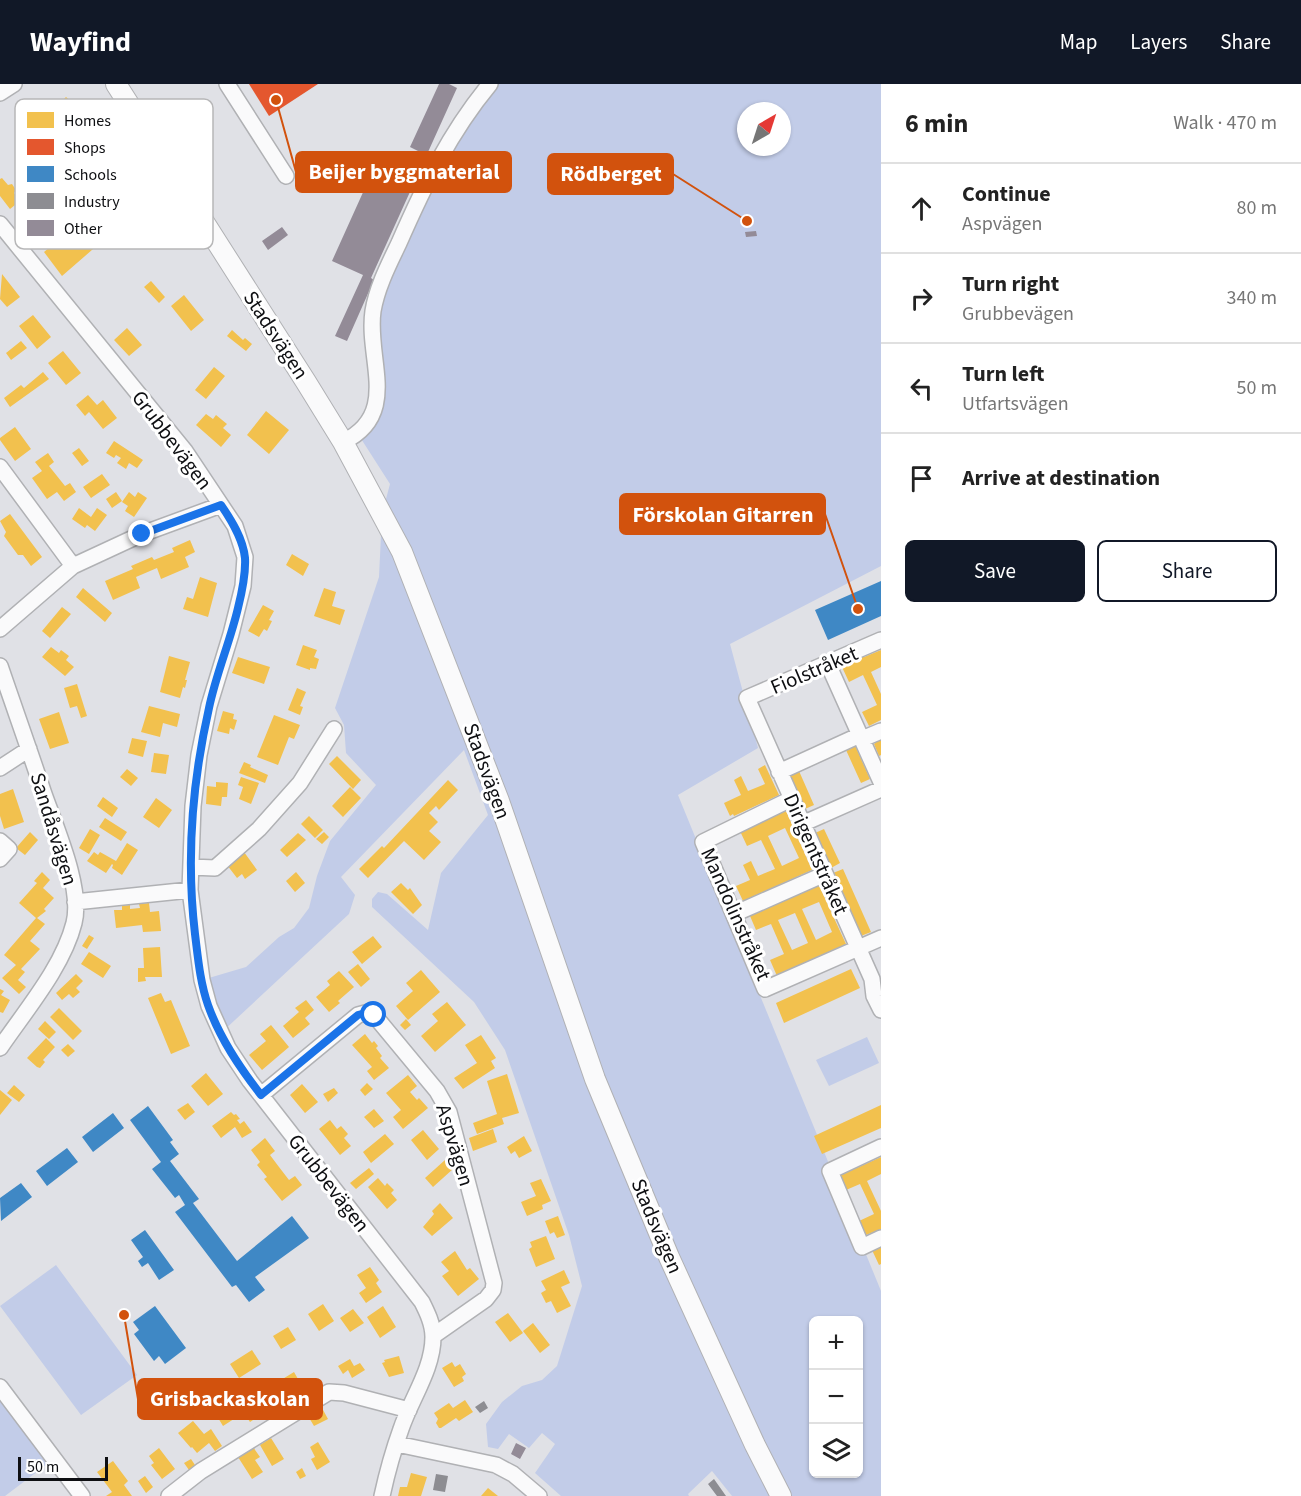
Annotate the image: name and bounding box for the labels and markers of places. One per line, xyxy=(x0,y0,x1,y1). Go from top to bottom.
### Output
callout: Beijer byggmaterial xyxy=(296,152,511,192)
callout: Rödberget xyxy=(548,154,673,194)
callout: Förskolan Gitarren xyxy=(620,494,825,534)
callout: Grisbackaskolan xyxy=(138,1379,322,1419)

